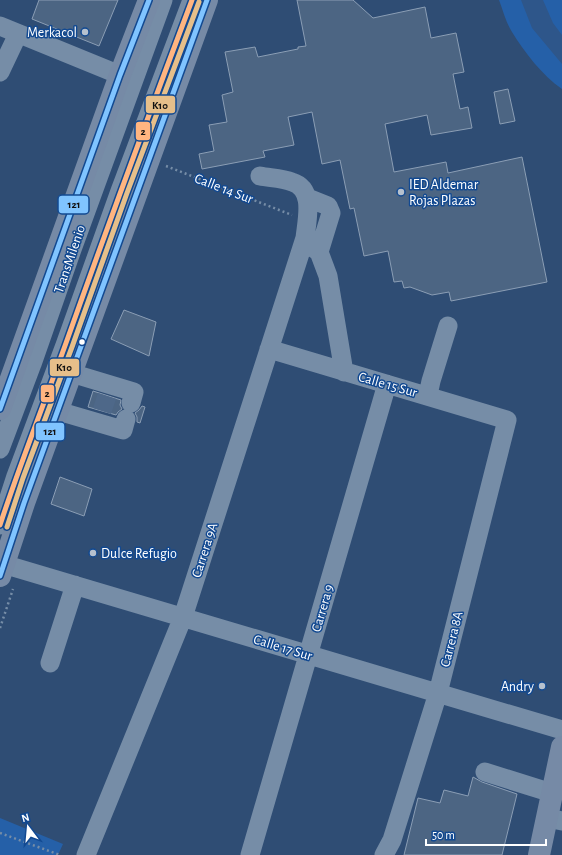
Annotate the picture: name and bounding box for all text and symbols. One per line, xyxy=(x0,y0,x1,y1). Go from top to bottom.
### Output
place label: Merkacol xyxy=(27,26,77,40)
marker: Merkacol xyxy=(80,27,90,37)
line badge: K10 xyxy=(145,95,176,114)
text: K10 xyxy=(152,100,168,111)
line badge: 2 xyxy=(135,121,151,141)
text: 2 xyxy=(140,126,146,137)
street label: Calle 14 Sur xyxy=(192,171,255,207)
place label: IED Aldemar Rojas Plazas xyxy=(409,178,479,208)
marker: IED Aldemar Rojas Plazas xyxy=(396,187,406,197)
line badge: 121 xyxy=(58,195,89,214)
text: 121 xyxy=(67,199,81,210)
street label: TransMilenio xyxy=(52,223,88,295)
unlabelled marker xyxy=(77,337,87,347)
line badge: K10 xyxy=(49,358,80,377)
text: K10 xyxy=(56,362,72,373)
street label: Calle 15 Sur xyxy=(357,370,419,400)
line badge: 2 xyxy=(40,384,55,403)
text: 2 xyxy=(44,388,50,399)
line badge: 121 xyxy=(35,422,65,441)
text: 121 xyxy=(43,426,57,437)
street label: Carrera 9A xyxy=(189,521,220,580)
place label: Dulce Refugio xyxy=(101,547,177,561)
marker: Dulce Refugio xyxy=(88,548,98,558)
street label: Carrera 9 xyxy=(310,583,336,634)
street label: Carrera 8A xyxy=(438,610,466,669)
street label: Calle 17 Sur xyxy=(252,632,314,664)
place label: Andry xyxy=(501,680,534,694)
marker: Andry xyxy=(537,681,547,691)
north arrow xyxy=(8,807,48,847)
text: N xyxy=(20,812,31,824)
scale bar xyxy=(426,821,546,847)
text: 50 m xyxy=(432,829,455,841)

